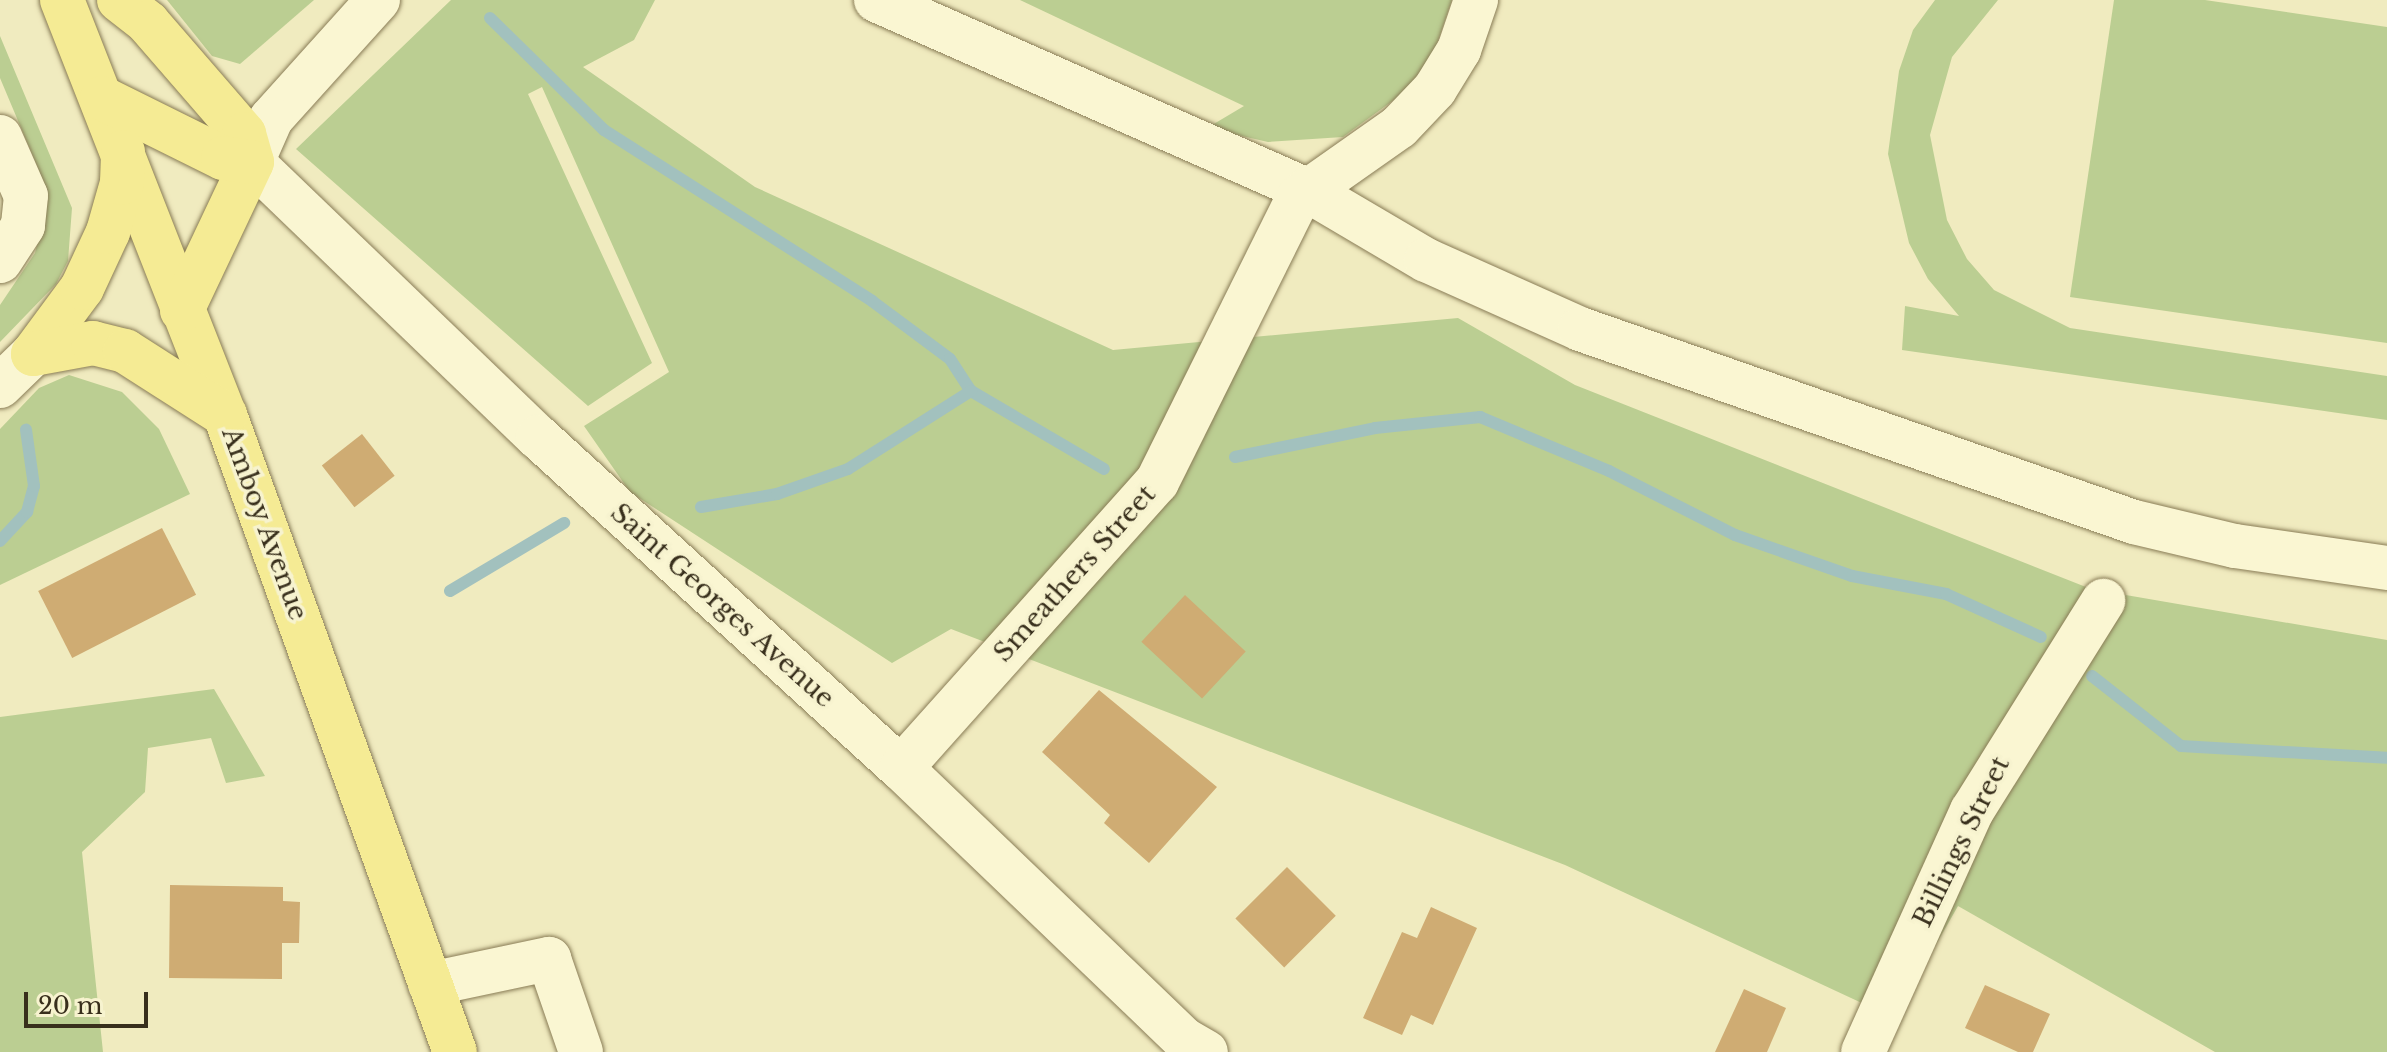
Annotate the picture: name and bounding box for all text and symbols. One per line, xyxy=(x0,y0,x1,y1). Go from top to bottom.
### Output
street label: Amboy Avenue xyxy=(214,423,314,625)
street label: Smeathers Street xyxy=(988,479,1162,669)
street label: Saint Georges Avenue xyxy=(604,497,840,715)
street label: Billings Street xyxy=(1907,752,2017,932)
scale bar xyxy=(28,976,152,1026)
text: 20 m xyxy=(38,991,103,1020)

